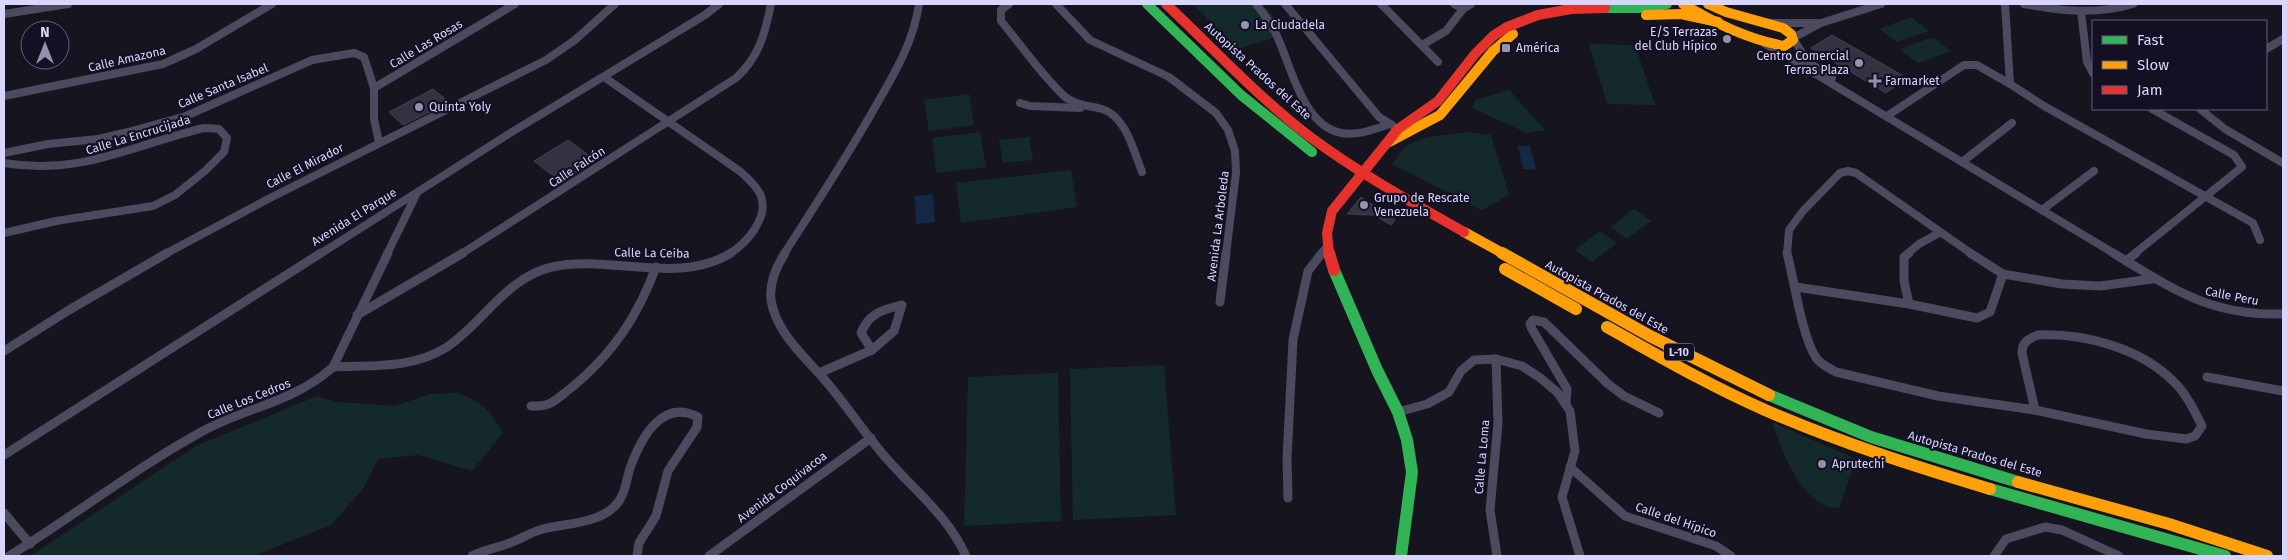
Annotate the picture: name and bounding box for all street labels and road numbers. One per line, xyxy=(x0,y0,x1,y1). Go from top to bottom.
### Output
street label: Calle Las Rosas xyxy=(387,17,465,71)
street label: Autopista Prados del Este xyxy=(1202,19,1314,123)
street label: Calle Amazona xyxy=(87,43,167,75)
street label: Calle Santa Isabel xyxy=(176,61,271,111)
street label: Calle La Encrucijada xyxy=(84,112,192,158)
street label: Calle El Mirador xyxy=(264,140,346,192)
street label: Calle Falcón xyxy=(546,144,608,190)
street label: Avenida La Arboleda xyxy=(1204,170,1232,282)
street label: Avenida El Parque xyxy=(309,185,399,249)
street label: Calle La Ceiba xyxy=(614,245,690,261)
street label: Autopista Prados del Este xyxy=(1543,257,1671,337)
street label: Calle Peru xyxy=(2204,284,2260,308)
road number: L-10 xyxy=(1664,344,1694,361)
street label: Calle Los Cedros xyxy=(205,376,293,422)
street label: Calle La Loma xyxy=(1472,419,1492,495)
street label: Autopista Prados del Este xyxy=(1906,428,2044,480)
street label: Avenida Coquivacoa xyxy=(734,449,830,525)
street label: Calle del Hípico xyxy=(1634,500,1718,540)

